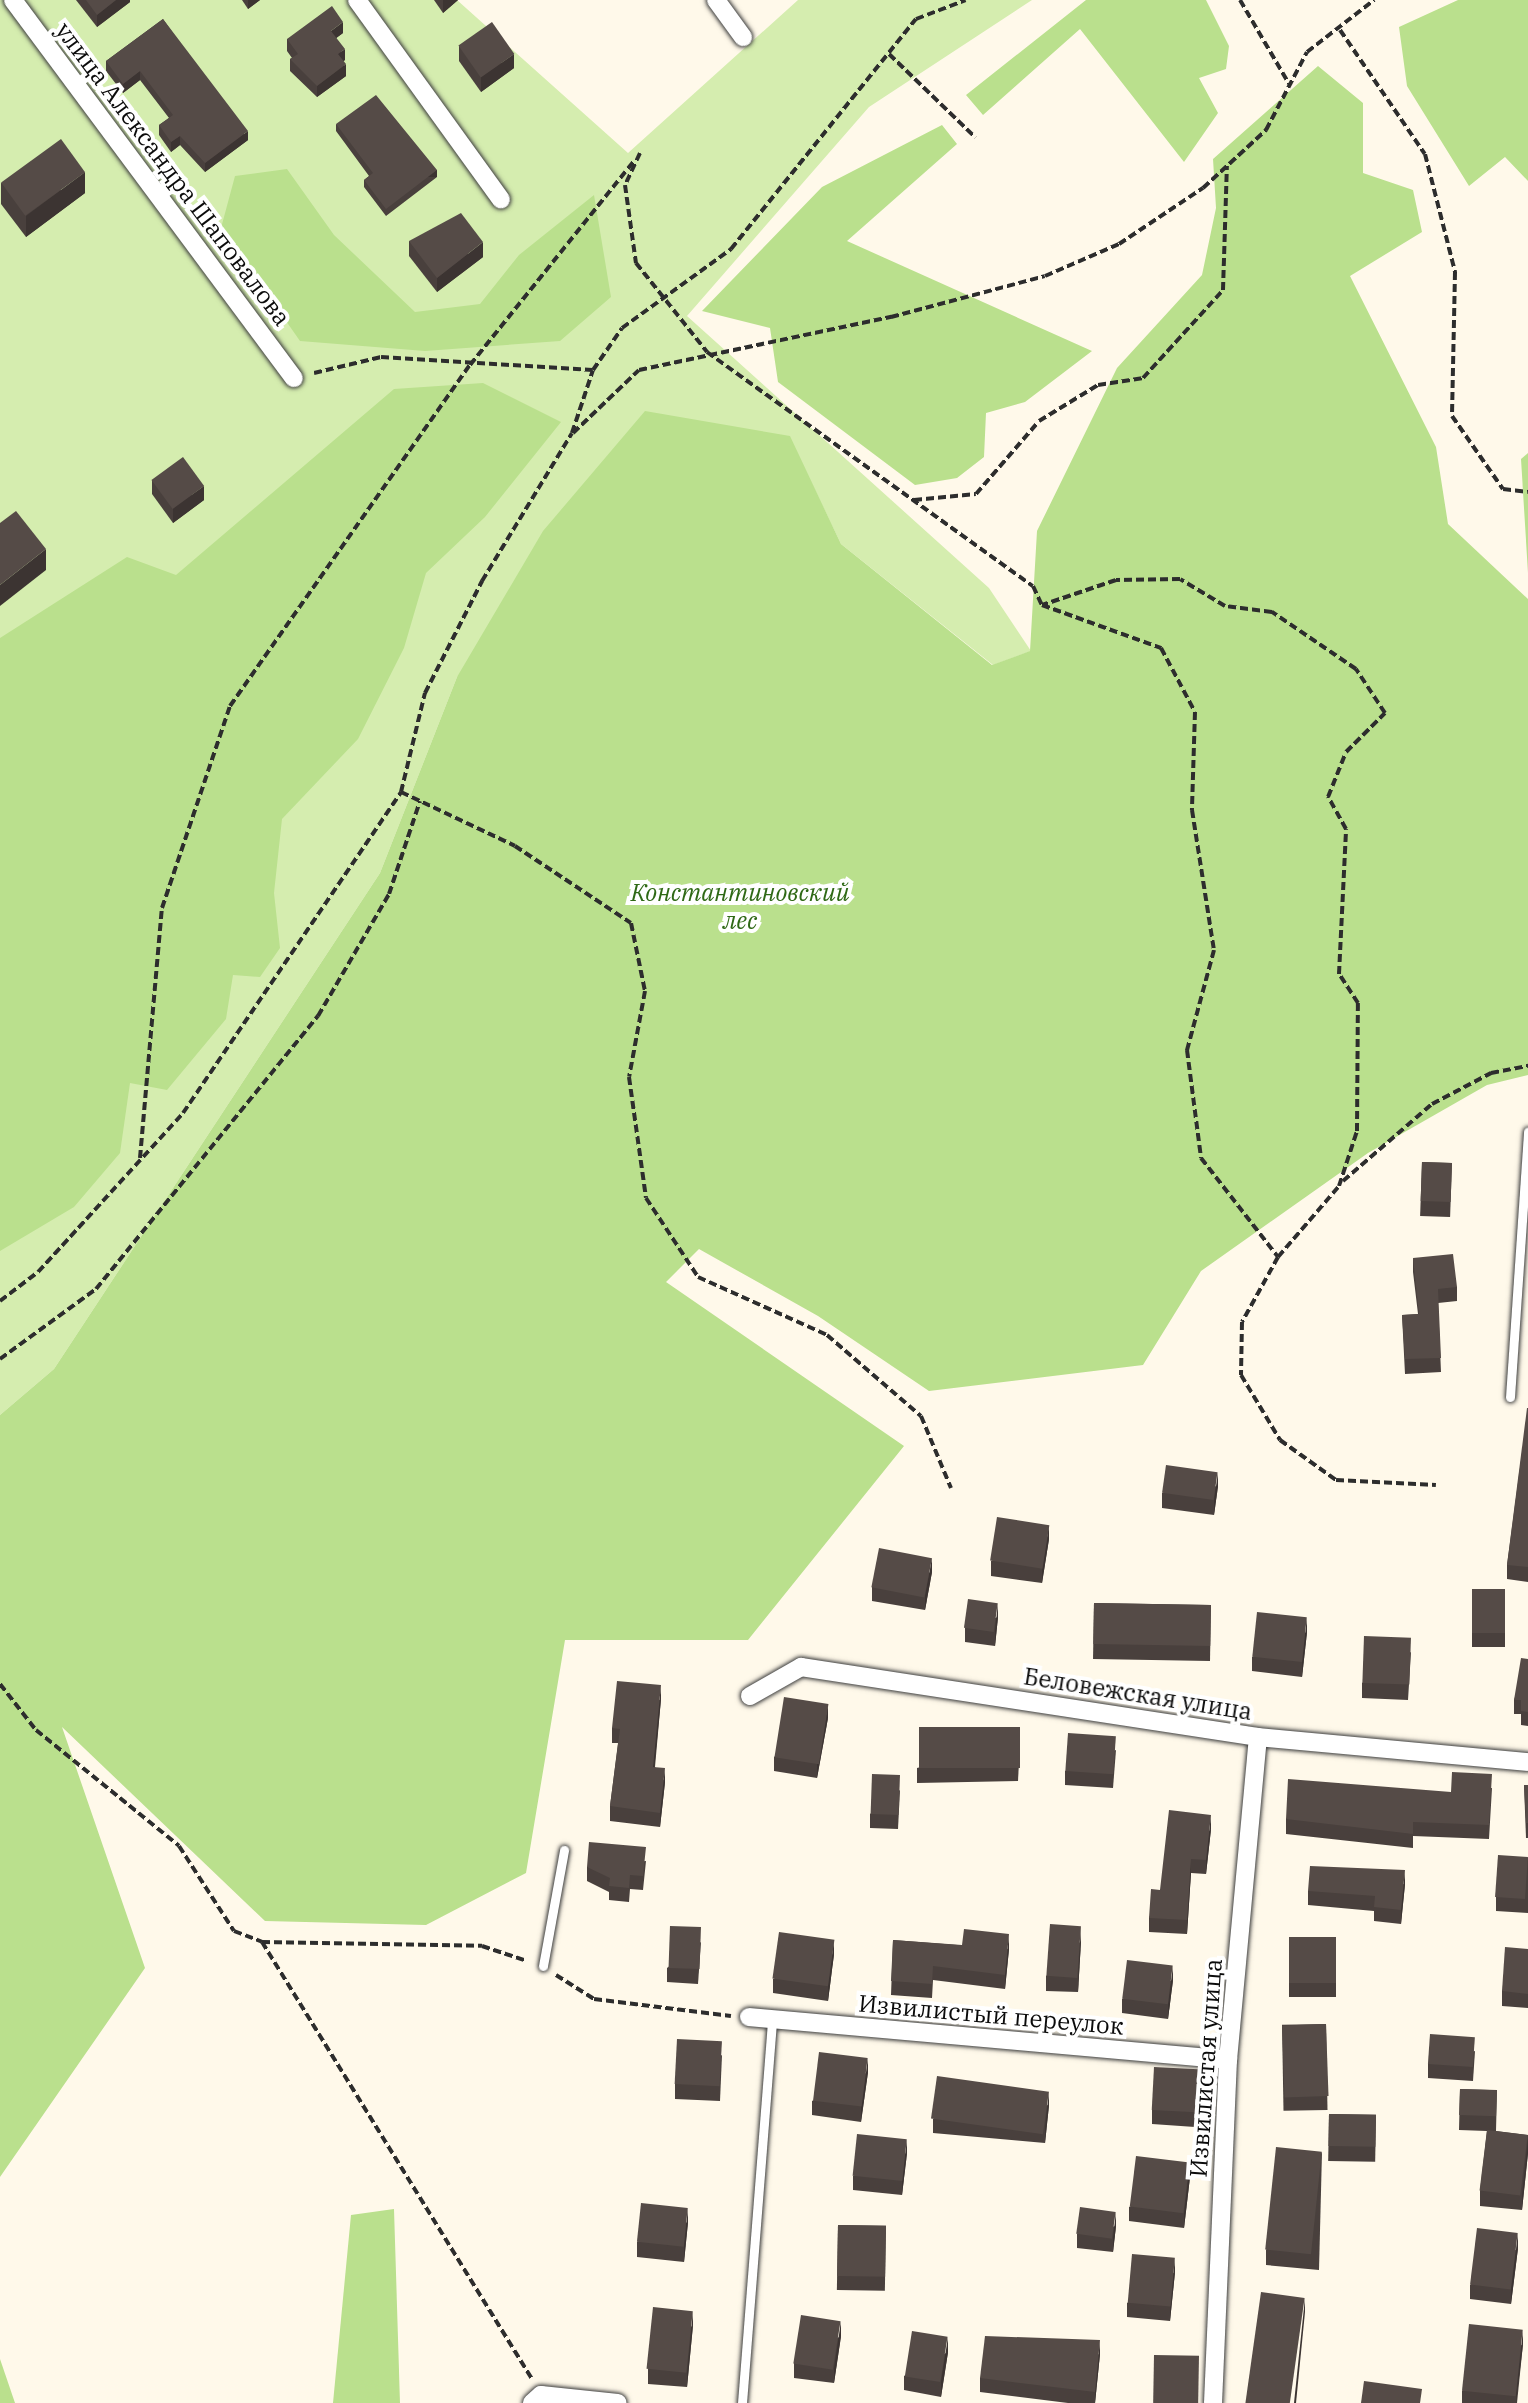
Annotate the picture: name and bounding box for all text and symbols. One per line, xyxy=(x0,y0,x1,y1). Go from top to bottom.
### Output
street label: улица Александра Шаповалова xyxy=(49,17,297,331)
park label: Константиновский лес xyxy=(631,879,849,935)
street label: Беловежская улица xyxy=(1022,1662,1254,1726)
street label: Извилистая улица xyxy=(1184,1958,1228,2178)
street label: Извилистый переулок xyxy=(857,1989,1125,2041)

